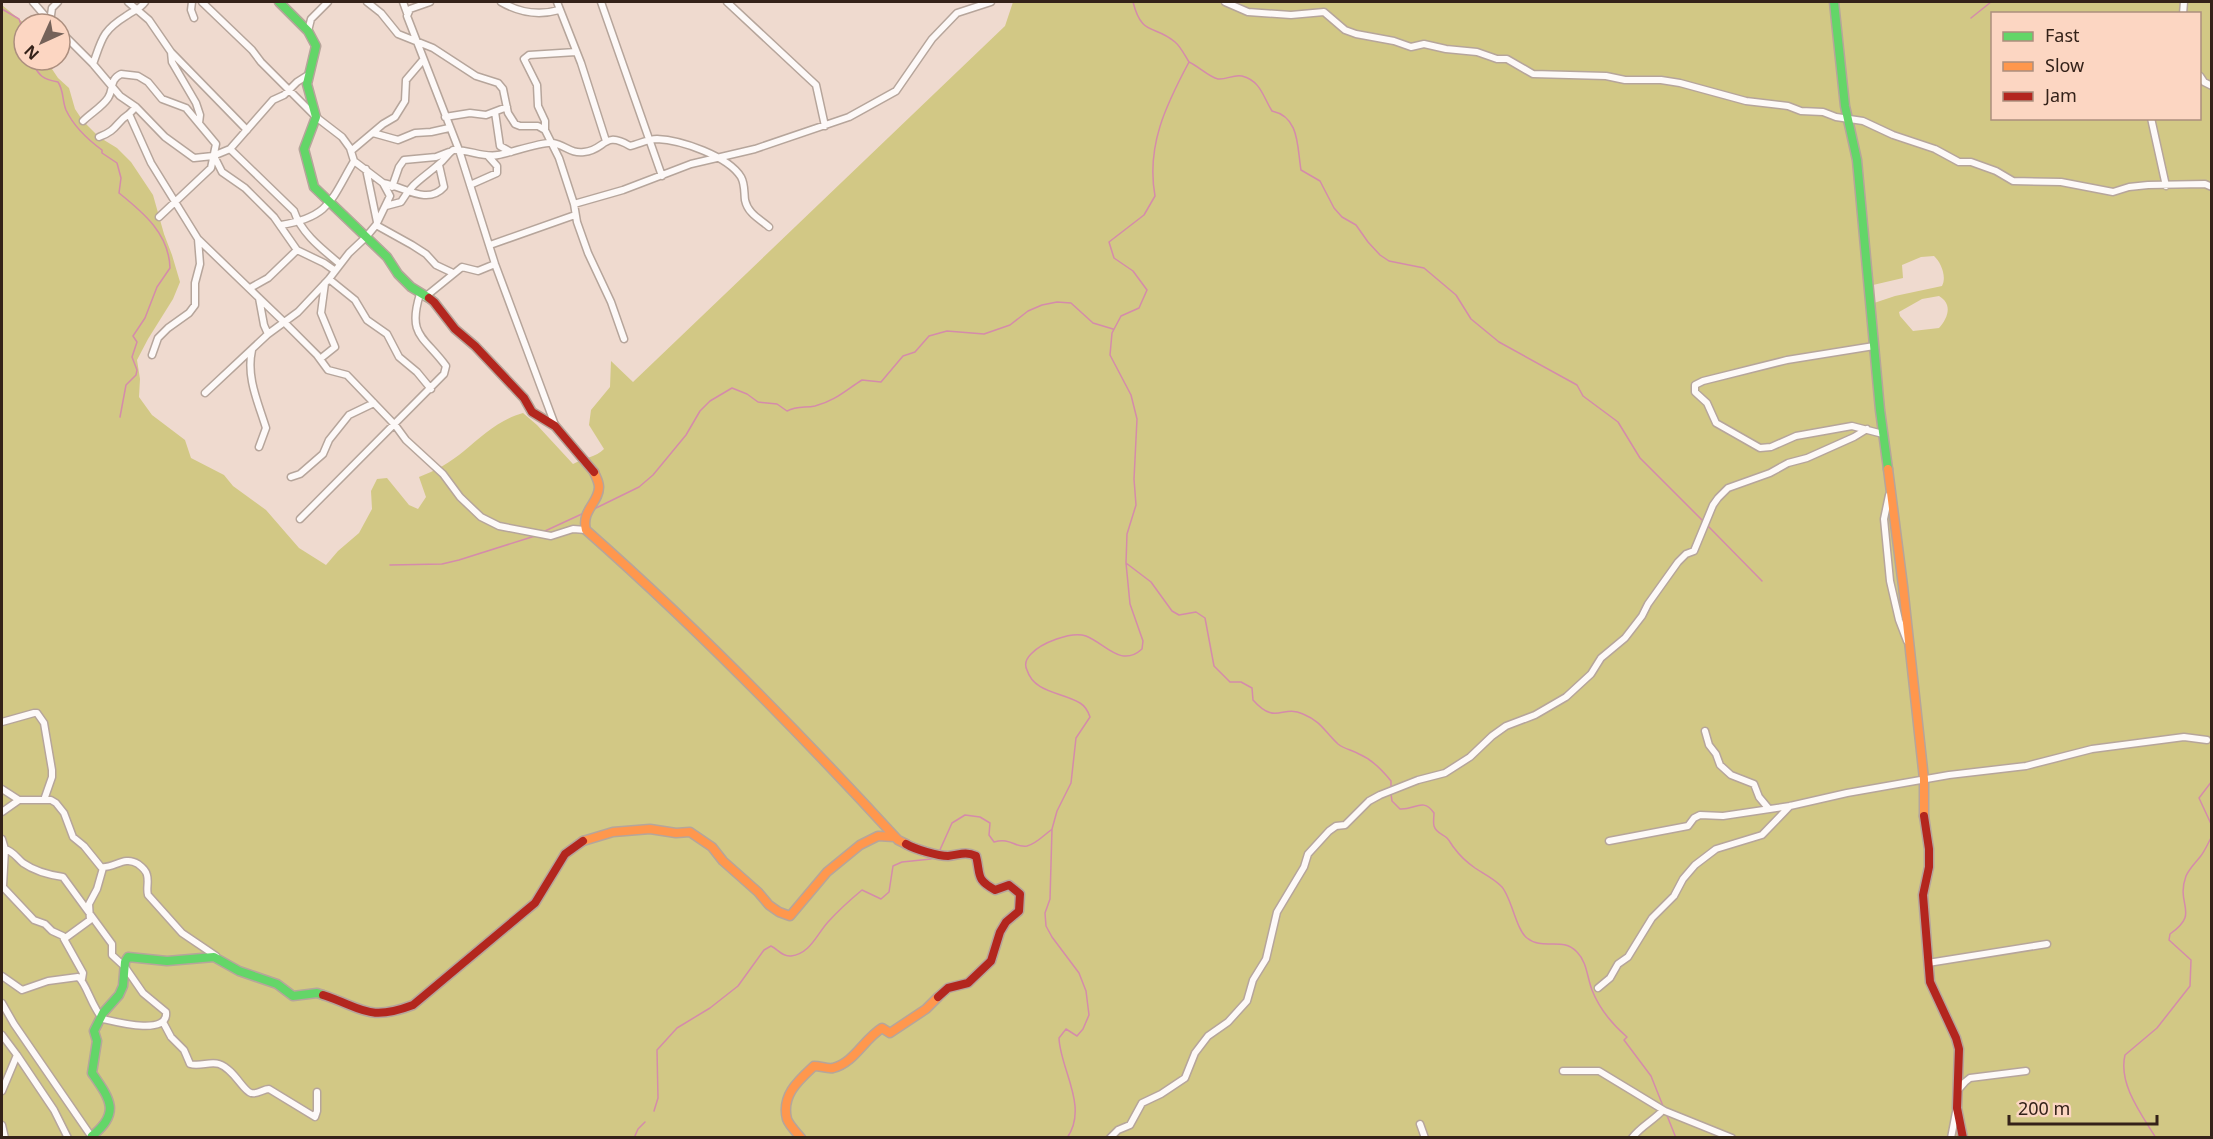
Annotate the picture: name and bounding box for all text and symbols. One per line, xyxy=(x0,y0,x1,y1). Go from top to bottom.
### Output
north arrow xyxy=(12,12,72,72)
legend xyxy=(1991,12,2201,120)
text: Fast xyxy=(2045,23,2080,47)
text: N xyxy=(19,40,44,65)
text: Slow xyxy=(2045,53,2084,77)
text: Jam xyxy=(2043,83,2077,107)
scale bar xyxy=(2009,1088,2158,1126)
text: 200 m xyxy=(2018,1096,2070,1120)

